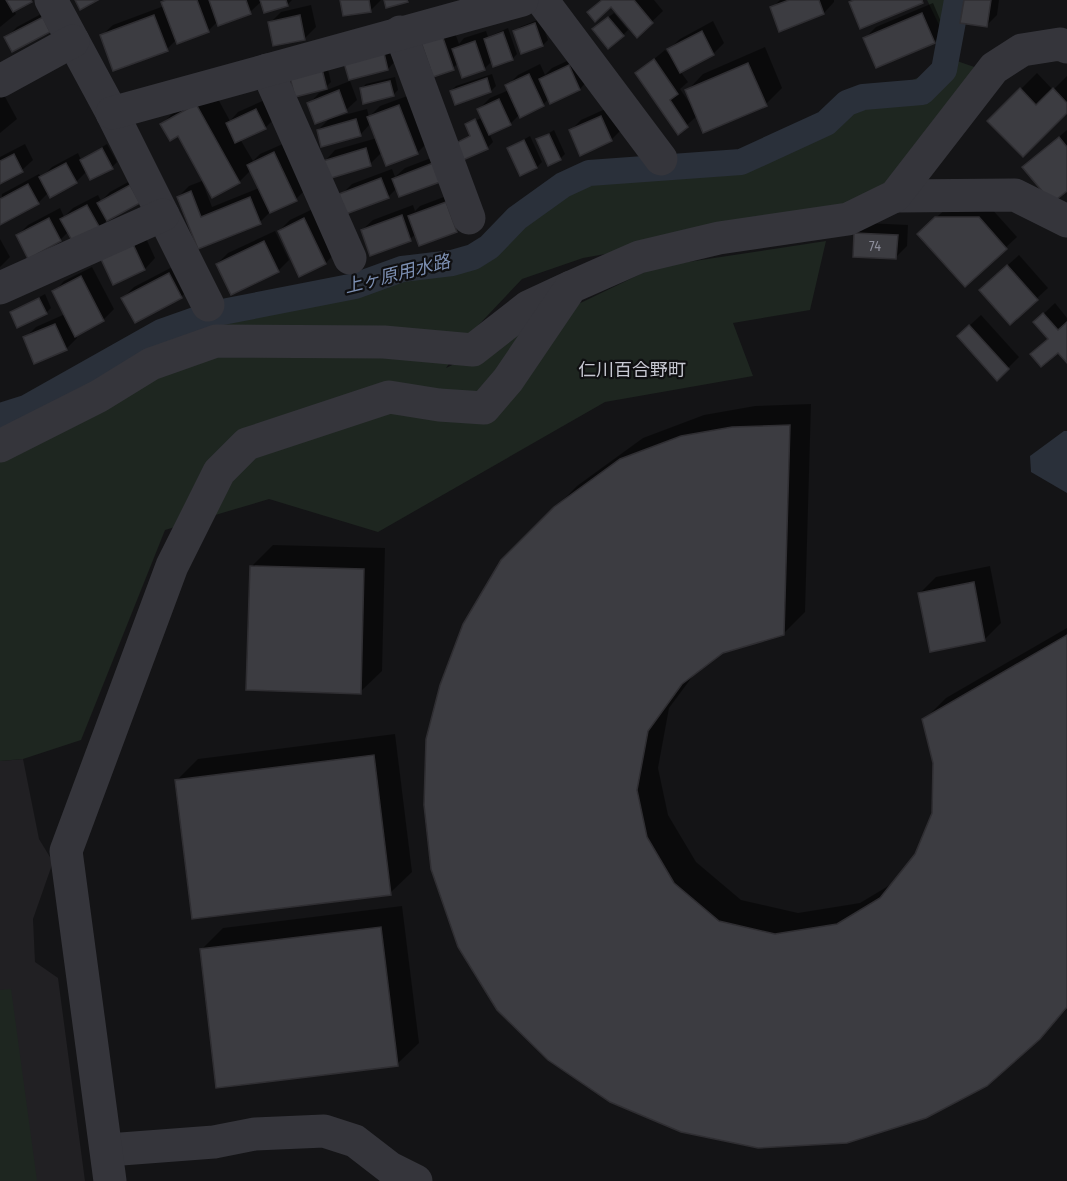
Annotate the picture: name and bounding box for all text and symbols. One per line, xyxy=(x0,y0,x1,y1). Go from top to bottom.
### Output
house number: 74 xyxy=(869,238,881,255)
water label: 上ヶ原用水路 xyxy=(342,250,454,298)
district label: 仁川百合野町 xyxy=(578,359,686,381)

